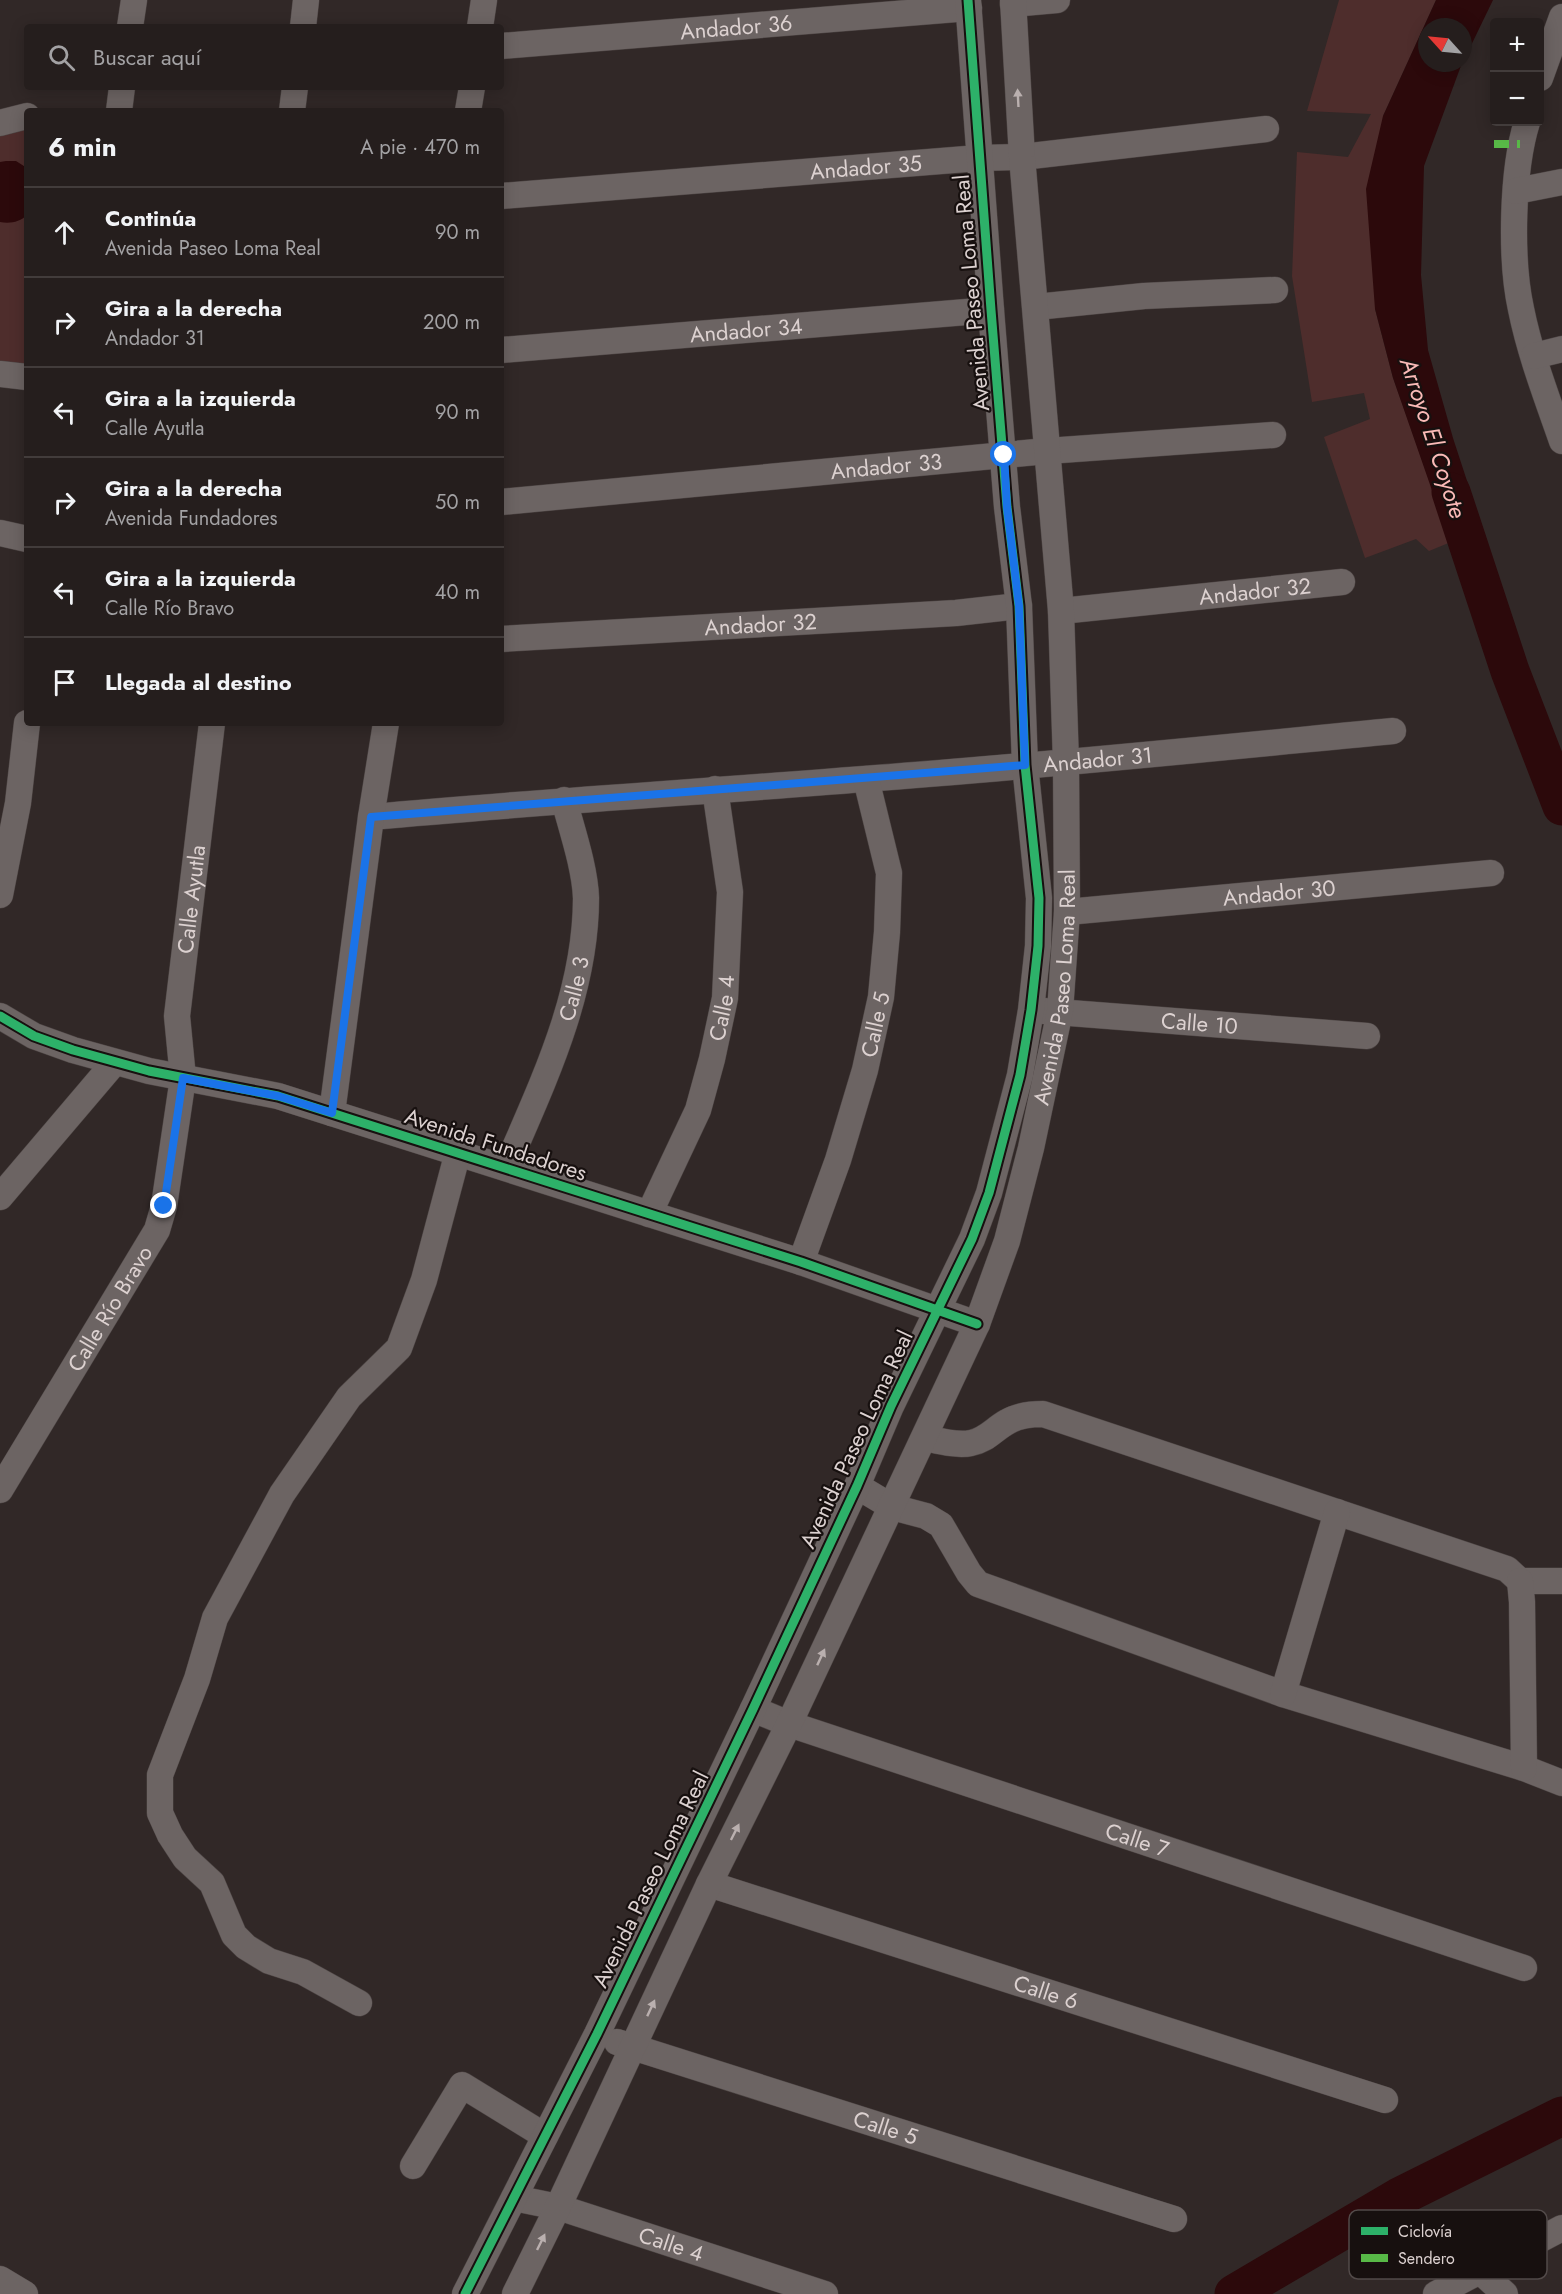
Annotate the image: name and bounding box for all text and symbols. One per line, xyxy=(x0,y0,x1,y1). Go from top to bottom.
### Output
street label: Andador 36 xyxy=(679,6,794,47)
north arrow xyxy=(1418,18,1472,72)
map controls xyxy=(1490,18,1544,126)
button: + xyxy=(1490,18,1544,72)
search box xyxy=(24,24,504,90)
icon: search xyxy=(45,41,78,74)
text: Buscar aquí xyxy=(93,41,201,73)
button: − xyxy=(1490,72,1544,126)
one-way arrow xyxy=(1014,89,1023,108)
text: 6 min xyxy=(48,128,117,166)
text: A pie · 470 m xyxy=(360,133,480,162)
street label: Andador 35 xyxy=(809,147,923,187)
street label: Avenida Paseo Loma Real xyxy=(945,173,997,413)
text: Continúa xyxy=(105,202,196,234)
icon: ahead xyxy=(48,216,81,249)
text: 90 m xyxy=(435,218,480,247)
text: Avenida Paseo Loma Real xyxy=(105,234,321,263)
text: Gira a la derecha xyxy=(105,292,282,324)
icon: right xyxy=(48,306,81,339)
text: 200 m xyxy=(423,308,480,337)
street label: Andador 34 xyxy=(689,309,804,351)
text: Andador 31 xyxy=(105,324,205,353)
water label: Arroyo El Coyote xyxy=(1391,352,1476,523)
text: Gira a la izquierda xyxy=(105,382,296,414)
icon: left xyxy=(48,396,81,429)
text: 90 m xyxy=(435,398,480,427)
text: Calle Ayutla xyxy=(105,414,204,443)
route start xyxy=(990,441,1016,467)
street label: Andador 33 xyxy=(829,445,944,487)
text: Gira a la derecha xyxy=(105,472,282,504)
icon: right xyxy=(48,486,81,519)
text: 50 m xyxy=(435,488,480,517)
text: Avenida Fundadores xyxy=(105,504,278,533)
text: Gira a la izquierda xyxy=(105,562,296,594)
street label: Andador 32 xyxy=(1197,569,1313,613)
icon: left xyxy=(48,576,81,609)
text: 40 m xyxy=(435,578,480,607)
text: Calle Río Bravo xyxy=(105,594,234,623)
street label: Andador 32 xyxy=(704,605,818,643)
icon: arrive xyxy=(48,666,81,699)
text: Llegada al destino xyxy=(105,666,292,698)
street label: Andador 31 xyxy=(1042,738,1154,780)
street label: Calle Ayutla xyxy=(169,843,213,955)
street label: Avenida Paseo Loma Real xyxy=(1025,869,1083,1108)
street label: Andador 30 xyxy=(1221,871,1337,914)
street label: Calle 3 xyxy=(550,954,597,1025)
street label: Calle 4 xyxy=(700,974,742,1044)
street label: Calle 5 xyxy=(852,989,898,1060)
street label: Calle 10 xyxy=(1160,1004,1239,1042)
street label: Avenida Fundadores xyxy=(401,1099,591,1189)
route end xyxy=(150,1192,176,1218)
street label: Calle Río Bravo xyxy=(59,1239,160,1378)
street label: Avenida Paseo Loma Real xyxy=(791,1325,921,1553)
one-way arrow xyxy=(816,1649,825,1666)
street label: Avenida Paseo Loma Real xyxy=(584,1765,716,1993)
street label: Calle 7 xyxy=(1101,1814,1174,1865)
one-way arrow xyxy=(729,1823,739,1841)
street label: Calle 6 xyxy=(1010,1966,1083,2017)
one-way arrow xyxy=(647,2000,656,2017)
street label: Calle 5 xyxy=(849,2102,922,2153)
legend xyxy=(1349,2210,1547,2279)
street label: Calle 4 xyxy=(635,2218,708,2269)
text: Ciclovía xyxy=(1398,2220,1452,2243)
one-way arrow xyxy=(537,2233,546,2250)
text: Sendero xyxy=(1398,2247,1455,2270)

